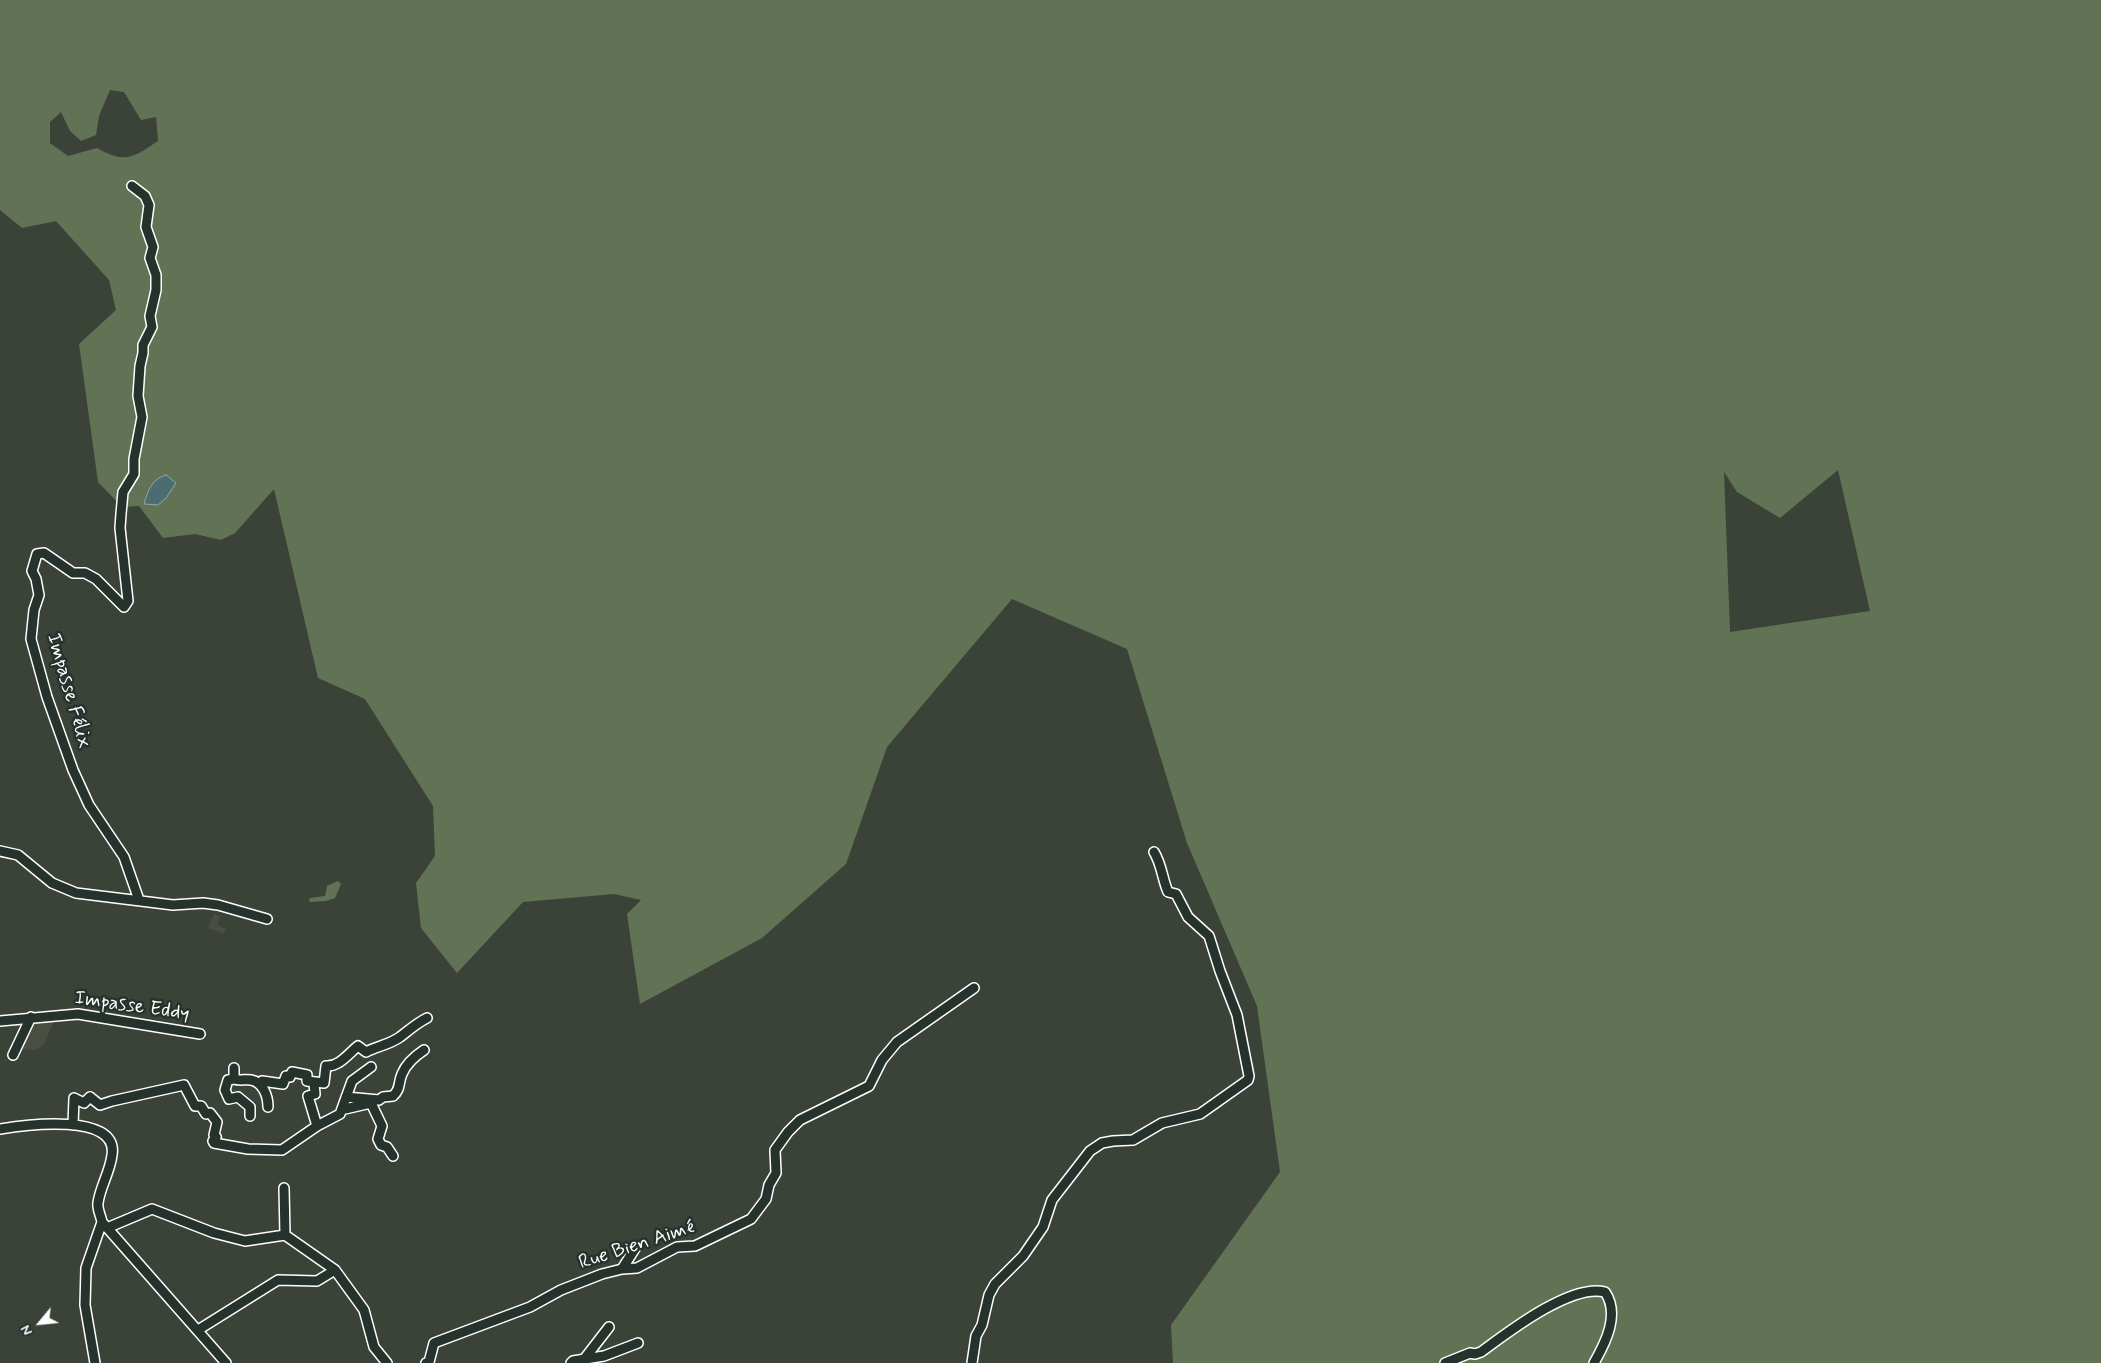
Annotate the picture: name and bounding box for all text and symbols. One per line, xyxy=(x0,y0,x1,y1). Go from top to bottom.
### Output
street label: Impasse Félix xyxy=(40,631,96,751)
street label: Impasse Eddy xyxy=(73,987,191,1027)
street label: Rue Bien Aimé xyxy=(576,1216,698,1276)
north arrow xyxy=(15,1298,65,1348)
text: N xyxy=(17,1322,37,1338)

